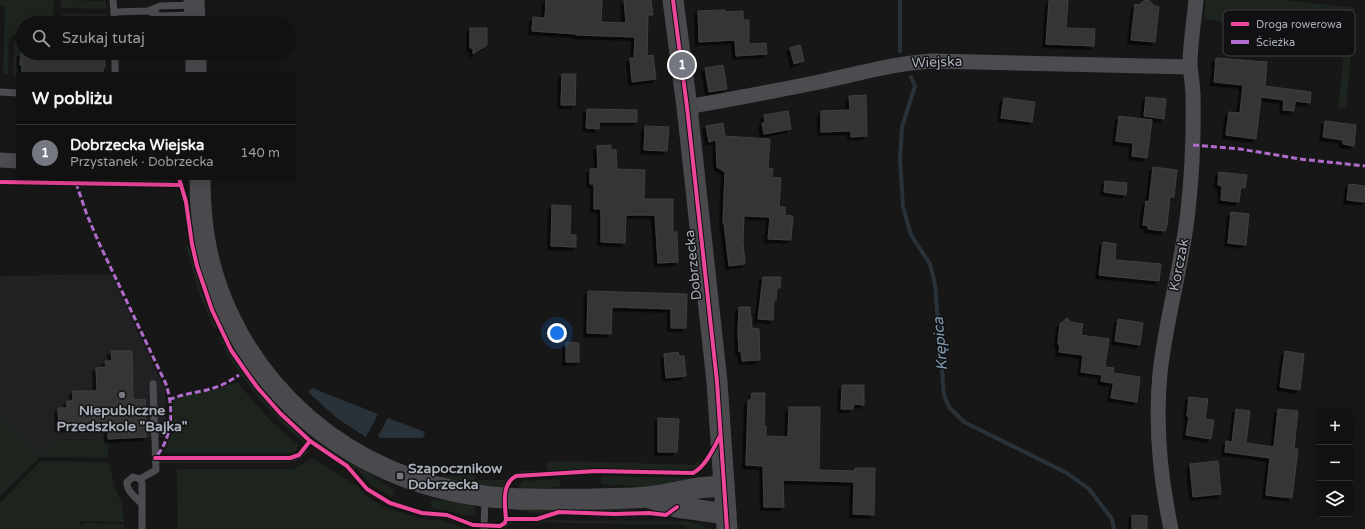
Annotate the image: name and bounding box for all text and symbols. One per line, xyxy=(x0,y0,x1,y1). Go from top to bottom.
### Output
legend xyxy=(1223,10,1355,56)
search box xyxy=(16,16,296,60)
text: Droga rowerowa xyxy=(1256,18,1342,31)
icon: search xyxy=(30,27,52,49)
text: Szukaj tutaj xyxy=(62,29,145,47)
text: Ścieżka xyxy=(1256,35,1295,49)
pin: 1 xyxy=(669,50,695,80)
street label: Wiejska xyxy=(911,53,963,71)
text: W pobliżu xyxy=(32,88,113,109)
text: Dobrzecka Wiejska xyxy=(70,136,204,154)
text: 1 xyxy=(41,145,49,161)
text: 140 m xyxy=(240,145,280,161)
text: Przystanek · Dobrzecka xyxy=(70,154,214,170)
street label: Dobrzecka xyxy=(681,229,705,301)
street label: Korczak xyxy=(1166,237,1192,293)
water label: Krępica xyxy=(929,316,951,372)
your location xyxy=(547,323,567,343)
marker: Niepubliczne Przedszkole "Bajka" xyxy=(117,390,127,400)
place label: Niepubliczne Przedszkole "Bajka" xyxy=(56,402,188,435)
map controls xyxy=(1317,409,1353,517)
button: + xyxy=(1317,409,1353,445)
button: − xyxy=(1317,445,1353,481)
place label: Szapocznikow Dobrzecka xyxy=(408,460,502,493)
marker: Szapocznikow Dobrzecka xyxy=(395,471,405,481)
button: layers xyxy=(1317,481,1353,517)

